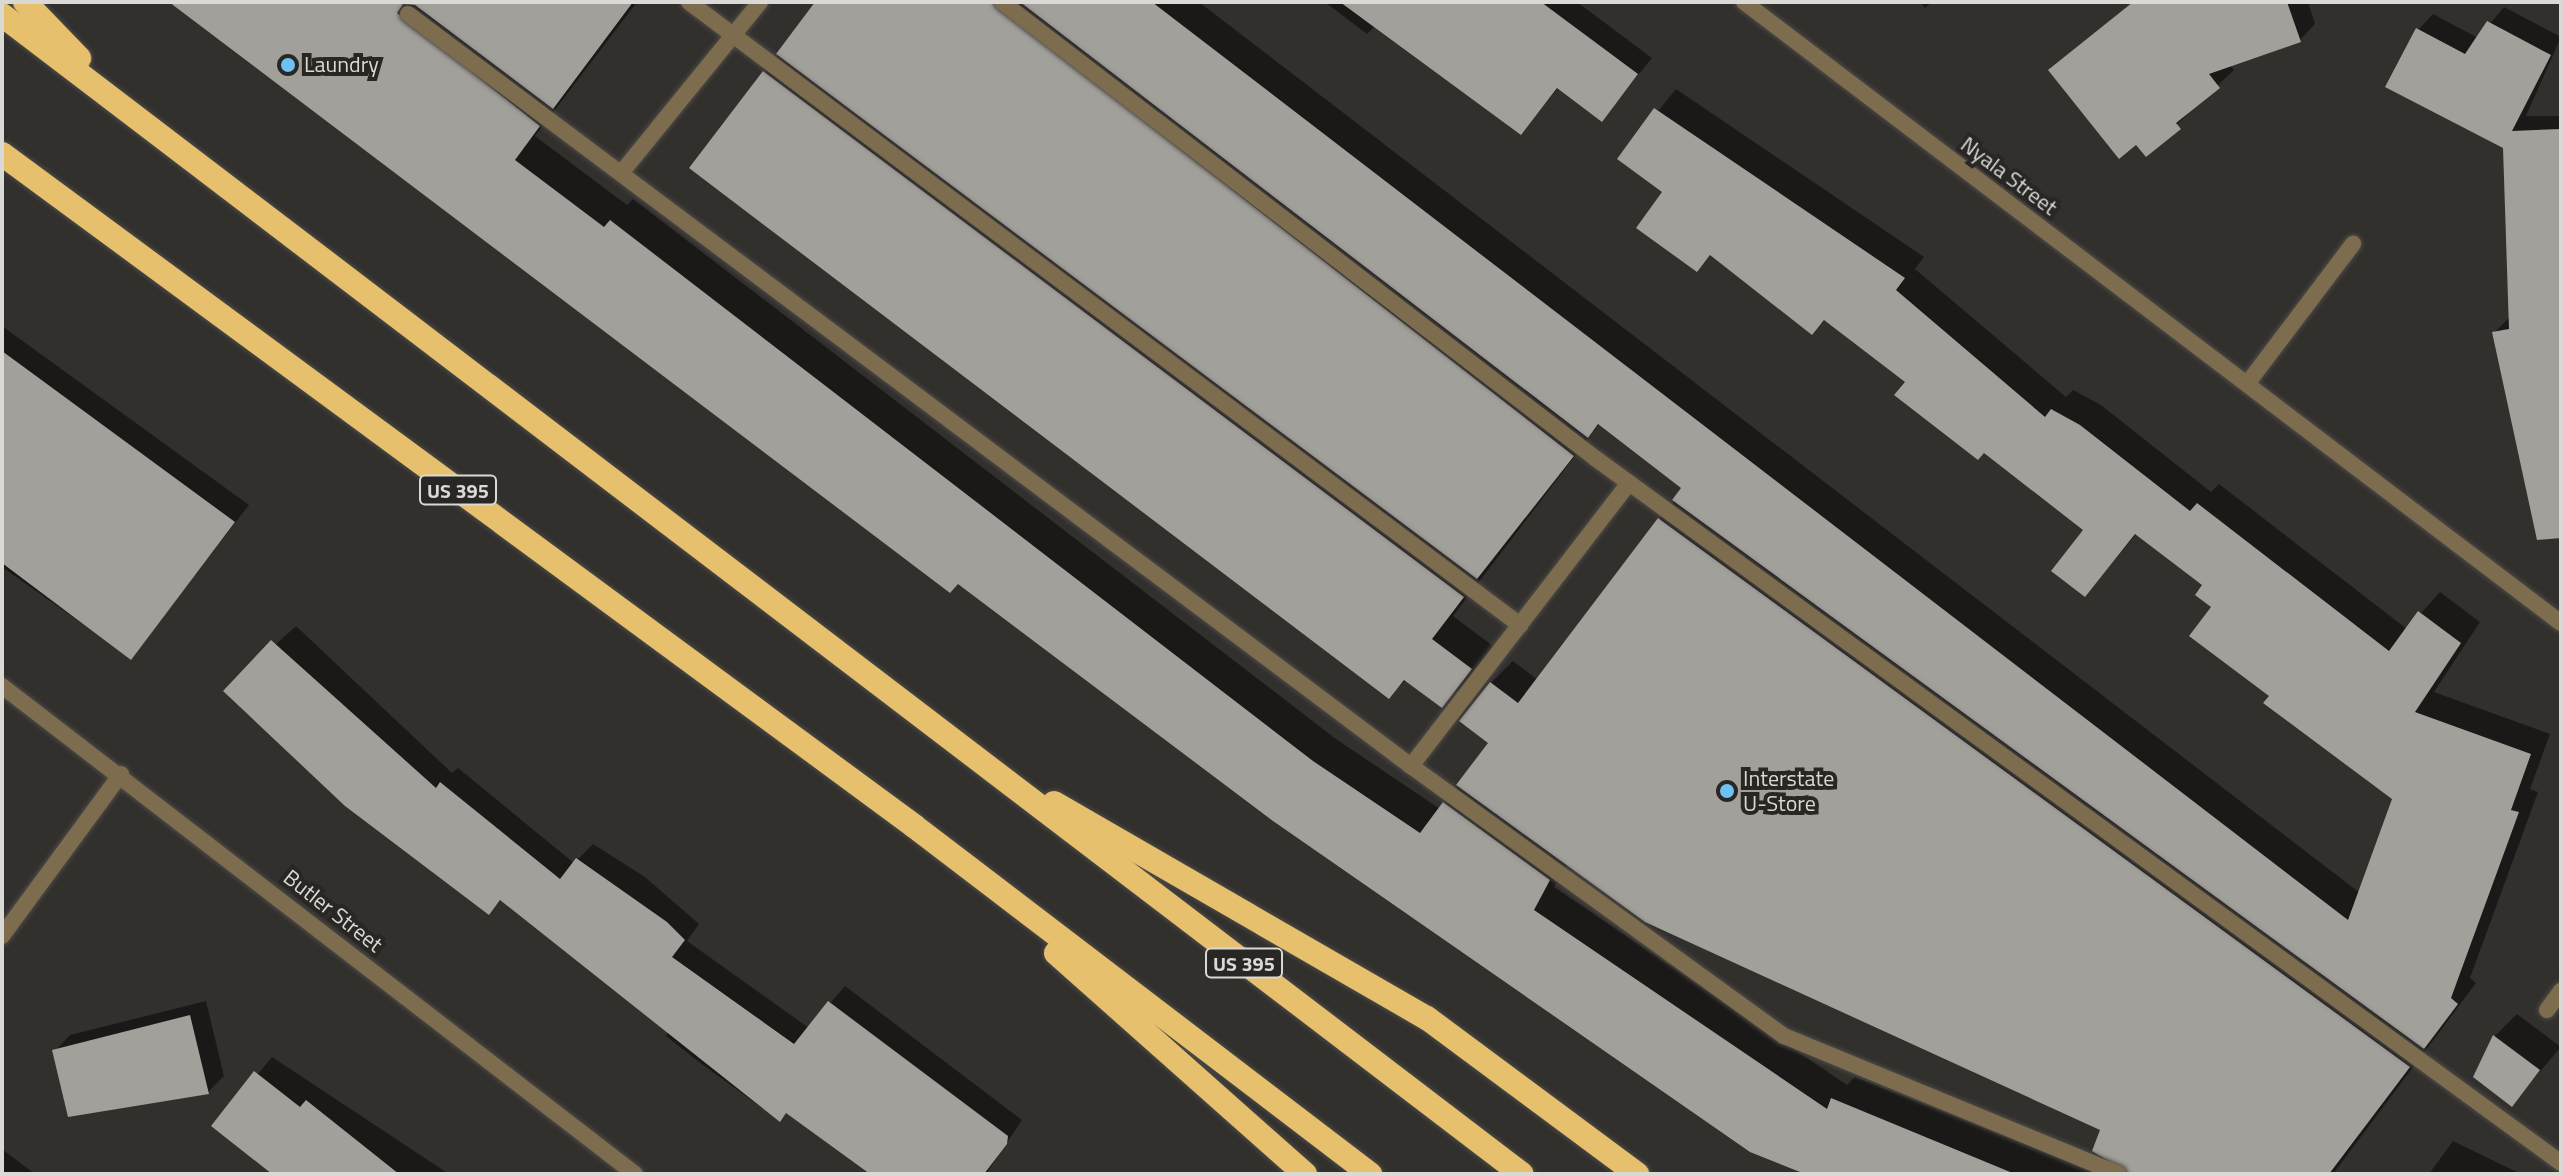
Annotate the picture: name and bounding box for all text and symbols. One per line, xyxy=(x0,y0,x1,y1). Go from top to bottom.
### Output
place label: Laundry xyxy=(304,52,379,78)
marker: Laundry xyxy=(279,56,297,74)
street label: Nyala Street xyxy=(1956,131,2062,221)
road number: US 395 xyxy=(418,474,498,506)
place label: Interstate U-Store xyxy=(1743,765,1834,816)
marker: Interstate U-Store xyxy=(1718,782,1736,800)
street label: Butler Street xyxy=(278,864,388,958)
road number: US 395 xyxy=(1204,947,1284,979)

